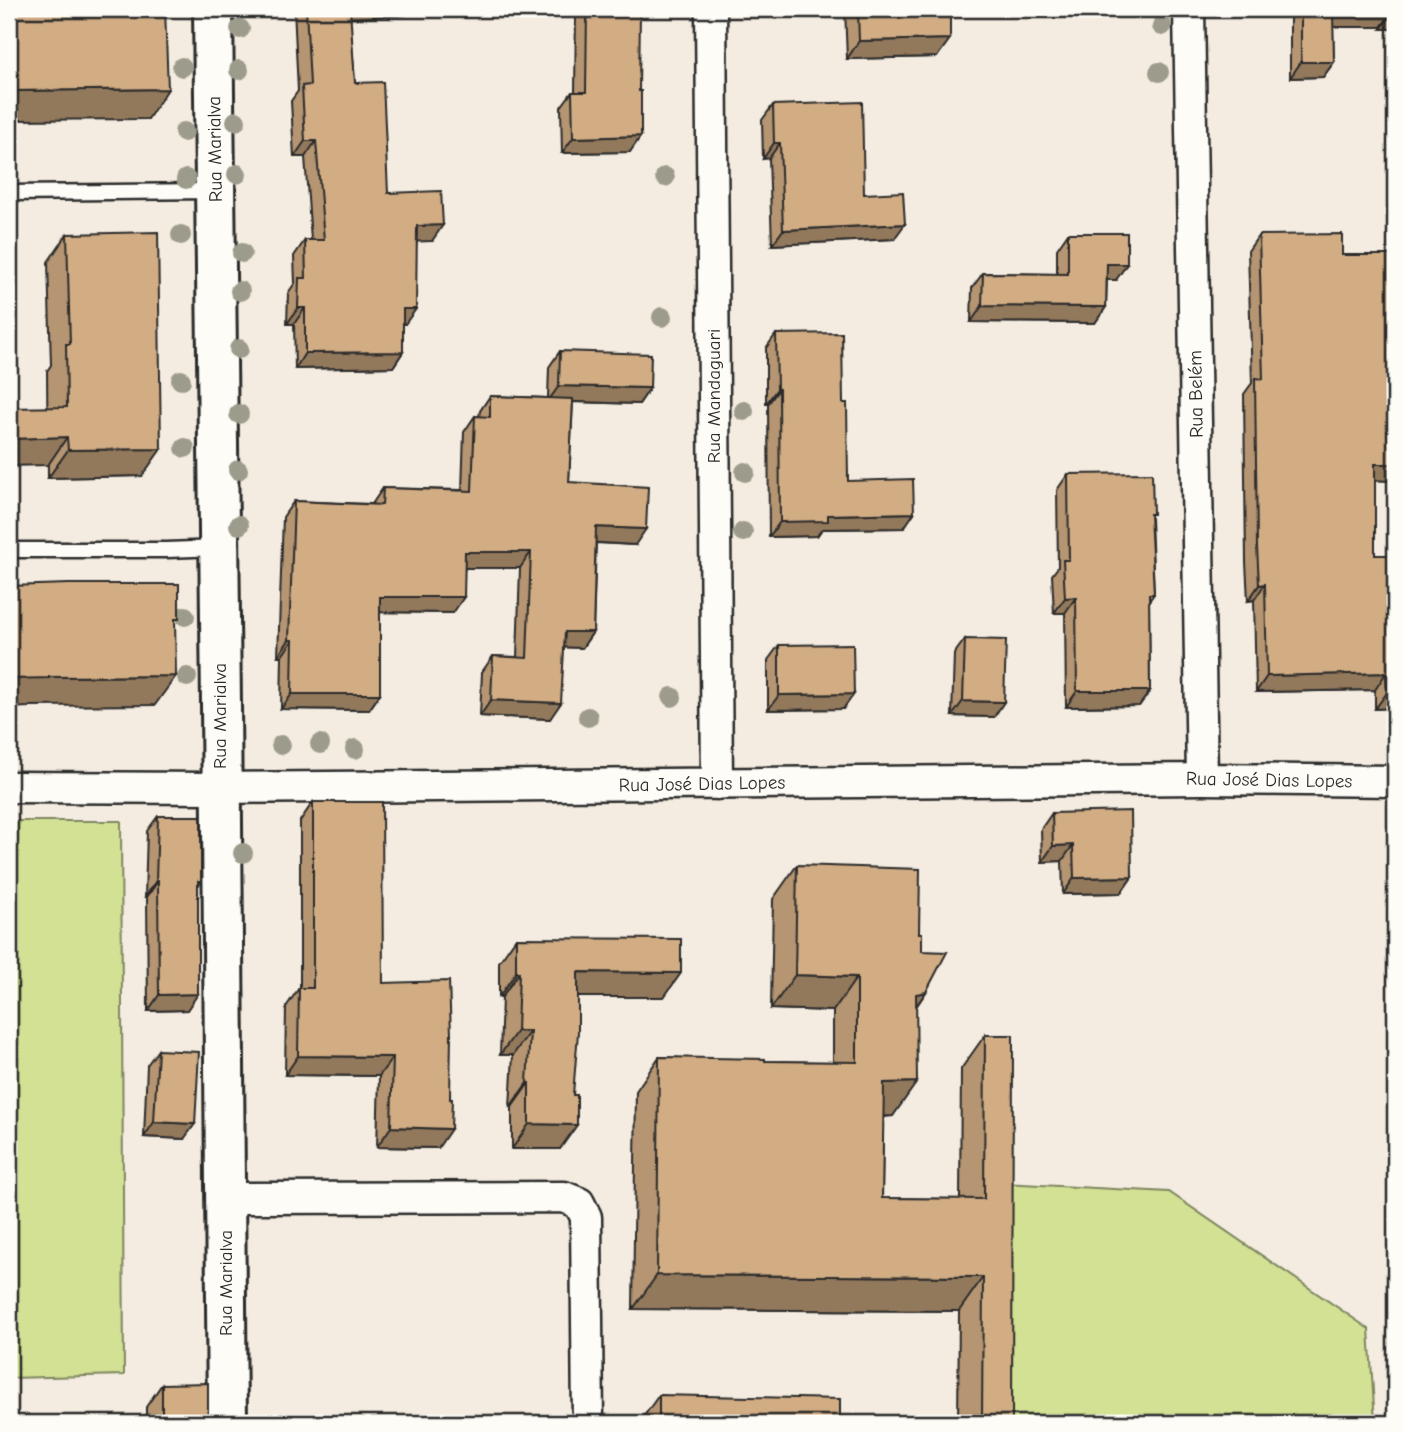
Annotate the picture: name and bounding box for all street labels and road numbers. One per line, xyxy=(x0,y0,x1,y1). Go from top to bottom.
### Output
street label: Rua Marialva xyxy=(203,96,227,202)
street label: Rua Mandaguari xyxy=(703,329,725,463)
street label: Rua Belém xyxy=(1184,350,1208,438)
street label: Rua Marialva xyxy=(209,663,231,769)
street label: Rua José Dias Lopes xyxy=(1186,768,1353,792)
street label: Rua José Dias Lopes xyxy=(619,772,786,796)
street label: Rua Marialva xyxy=(215,1230,237,1336)

